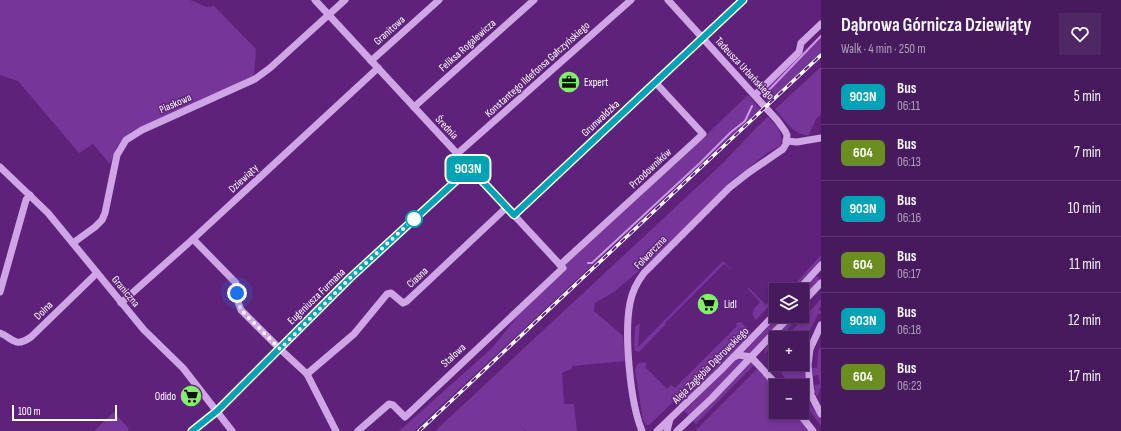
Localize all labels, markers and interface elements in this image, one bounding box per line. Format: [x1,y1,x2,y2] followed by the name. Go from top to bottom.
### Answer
[371,13,408,48] street label: Granitowa
[1059,13,1101,55] button: heart
[841,14,1031,37] text: Dąbrowa Górnicza Dziewiąty
[436,17,498,74] street label: Feliksa Rogalewicza
[482,19,593,120] street label: Konstantego Ildefonsa Gałczyńskiego
[712,34,777,103] street label: Tadeusza Urbańskiego
[841,41,926,57] text: Walk · 4 min · 250 m
[556,69,582,95] office icon: Expert
[584,76,609,89] place label: Expert
[897,79,916,98] text: Bus
[1074,87,1101,106] text: 5 min
[849,88,877,105] text: 903N
[157,91,193,116] street label: Piaskowa
[579,97,622,139] street label: Grunwaldzka
[897,98,920,114] text: 06:11
[432,113,461,142] street label: Średnia
[897,135,916,154] text: Bus
[1074,143,1101,162] text: 7 min
[853,144,873,161] text: 604
[627,146,674,191] street label: Przodowników
[897,154,921,170] text: 06:13
[440,156,496,182] line badge: 903N
[454,160,482,177] text: 903N
[226,161,261,195] street label: Dziewiąty
[897,191,916,210] text: Bus
[1068,199,1101,218] text: 10 min
[849,200,877,217] text: 903N
[405,210,423,228] unlabelled marker
[897,210,921,226] text: 06:16
[631,233,669,272] street label: Folwarczna
[897,247,916,266] text: Bus
[1069,255,1101,274] text: 11 min
[853,256,873,273] text: 604
[404,264,431,290] street label: Ciasna
[285,266,348,327] street label: Eugeniusza Furmana
[897,266,921,282] text: 06:17
[109,273,142,310] street label: Graniczna
[227,283,247,303] your location
[769,283,809,419] map controls
[769,283,809,323] button: layers
[695,291,721,317] supermarket icon: Lidl
[31,298,55,322] street label: Dolna
[724,298,737,311] place label: Lidl
[897,303,916,322] text: Bus
[1068,311,1101,330] text: 12 min
[849,312,877,329] text: 903N
[897,322,921,338] text: 06:18
[669,324,752,407] street label: Aleja Zagłębia Dąbrowskiego
[769,331,809,371] button: +
[438,341,468,370] street label: Stalowa
[897,359,916,378] text: Bus
[1069,367,1101,386] text: 17 min
[853,368,873,385] text: 604
[897,378,922,394] text: 06:23
[769,379,809,419] button: −
[178,383,204,409] supermarket icon: Odido
[155,390,176,403] place label: Odido
[12,403,117,422] scale bar
[18,405,40,418] text: 100 m

